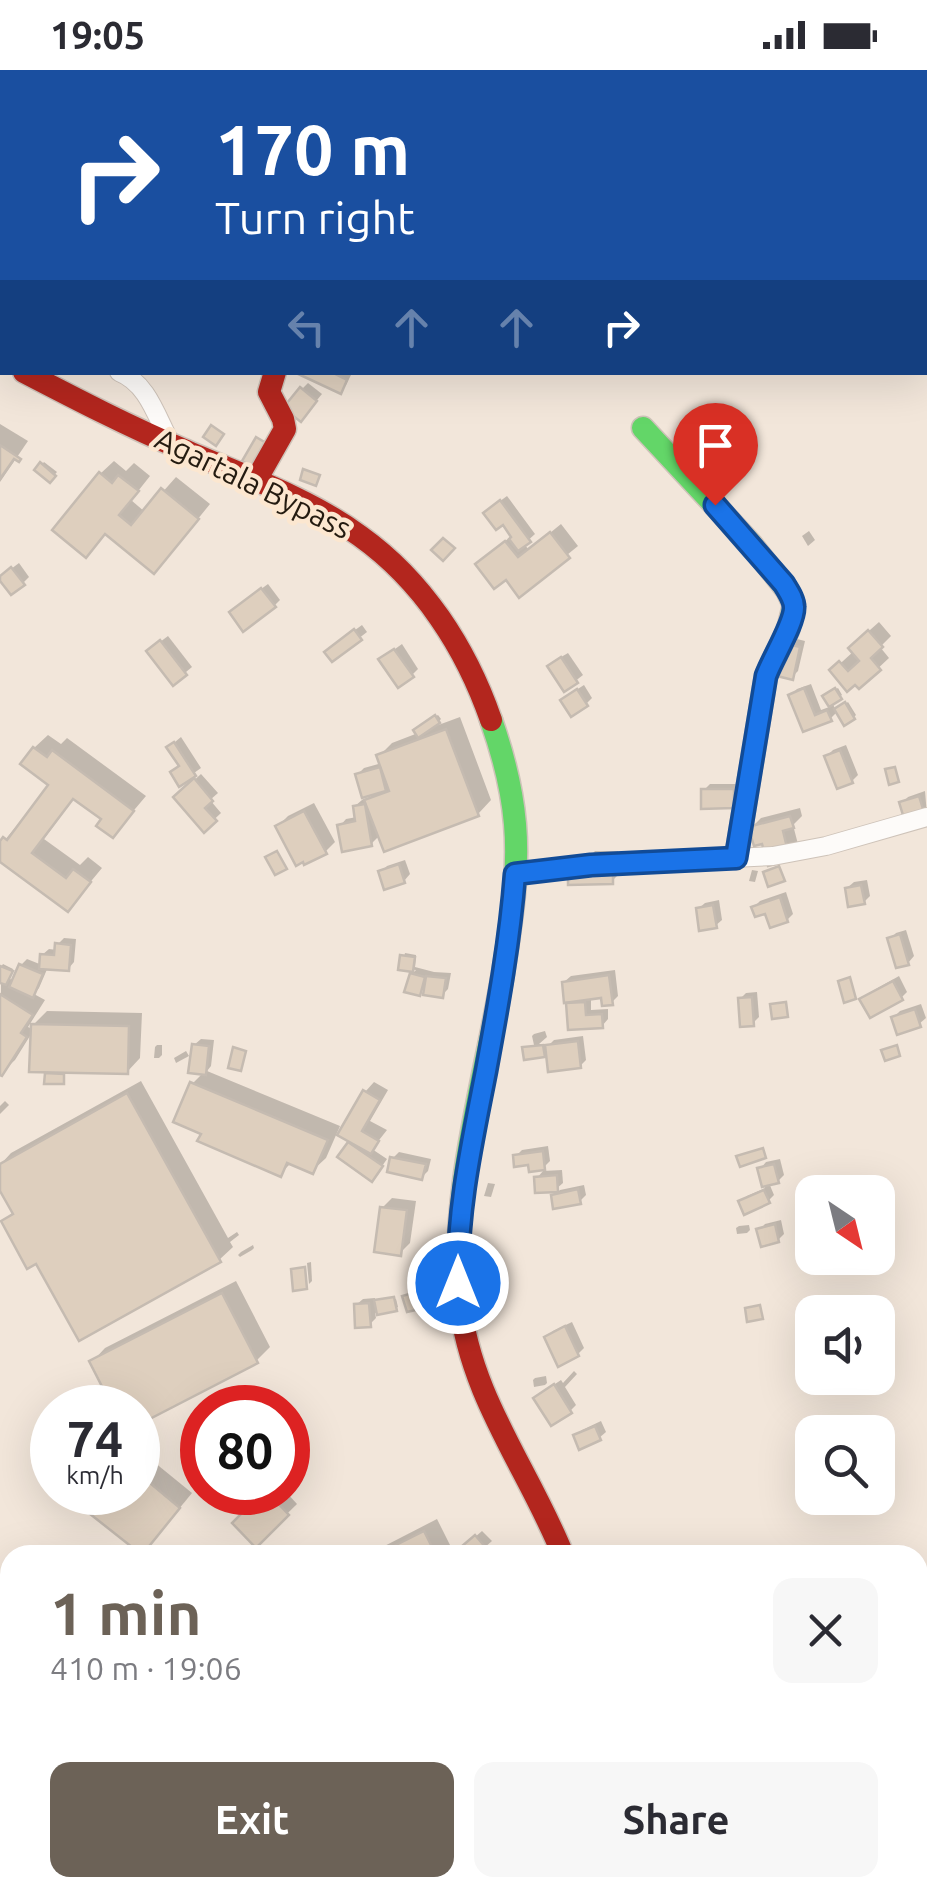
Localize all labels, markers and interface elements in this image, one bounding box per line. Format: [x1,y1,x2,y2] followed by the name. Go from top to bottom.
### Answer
[50,14,145,56] text: 19:05
[50,110,180,240] icon: right
[215,110,410,188] text: 170 m
[215,192,415,243] text: Turn right
[279,300,334,355] icon: left
[384,300,439,355] icon: ahead
[489,300,544,355] icon: ahead
[594,300,649,355] icon: right
[673,403,758,506] pin
[688,418,743,473] icon: arrive
[150,421,357,545] street label: Agartala Bypass
[795,1175,895,1275] north arrow
[795,1175,895,1515] map controls
[406,1231,510,1335] position arrow
[795,1295,895,1395] button: sound
[180,1385,310,1515] speed limit sign: 80
[67,1410,123,1466] text: 74
[795,1415,895,1515] button: search
[66,1461,124,1489] text: km/h
[773,1578,878,1683] button: close
[50,1579,202,1646] text: 1 min
[50,1650,242,1686] text: 410 m · 19:06
[50,1762,454,1877] button: Exit
[474,1762,878,1877] button: Share

